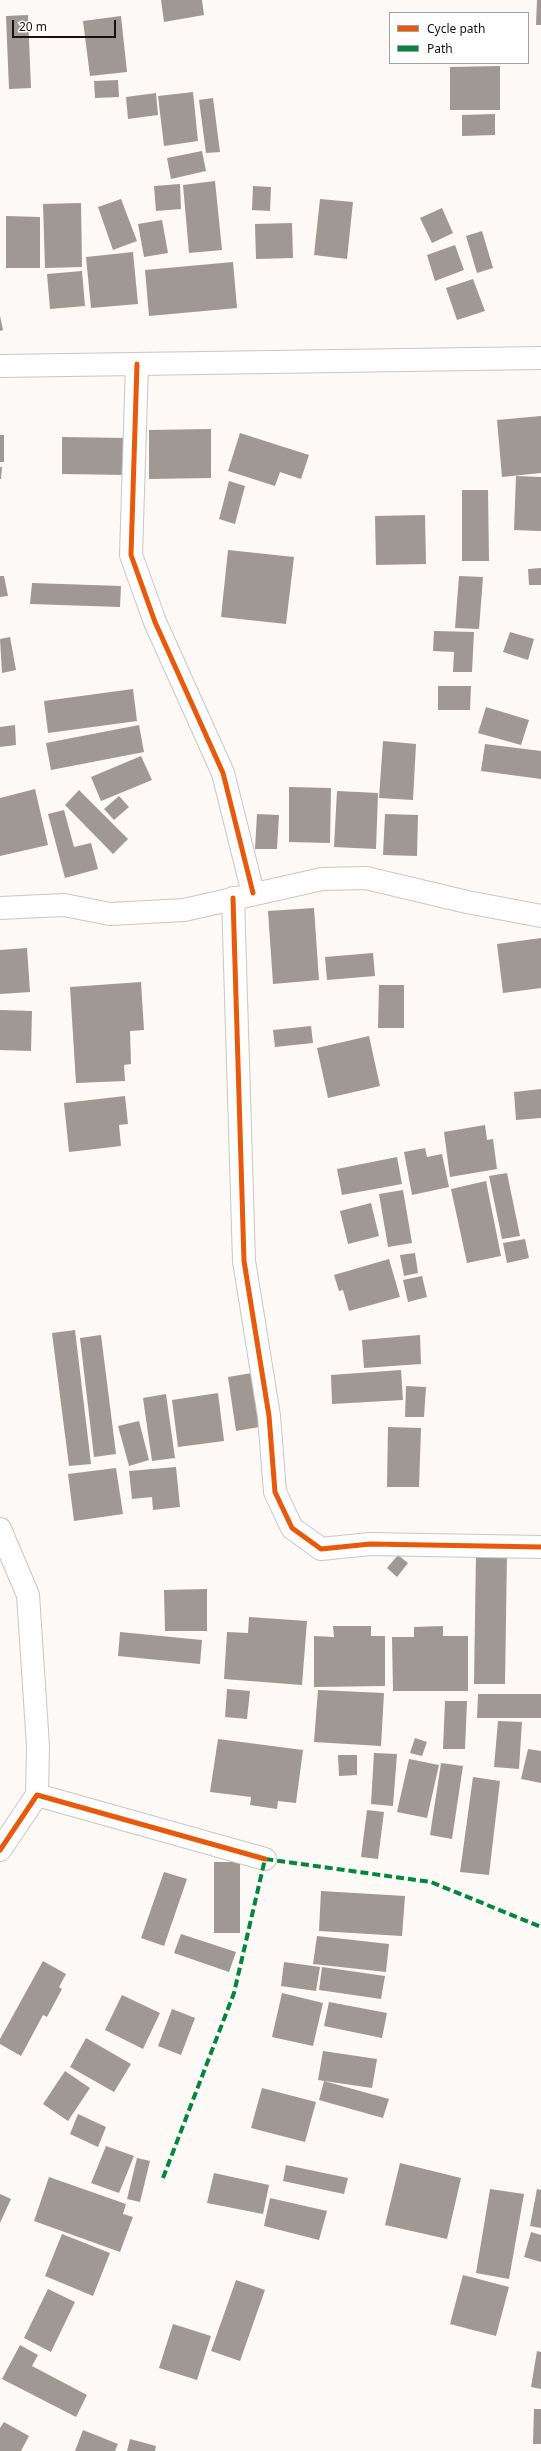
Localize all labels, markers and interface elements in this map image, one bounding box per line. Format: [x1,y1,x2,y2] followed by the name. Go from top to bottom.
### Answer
[14,12,118,38] scale bar
[389,12,529,64] legend
[19,18,47,35] text: 20 m
[427,20,485,37] text: Cycle path
[427,40,453,57] text: Path

